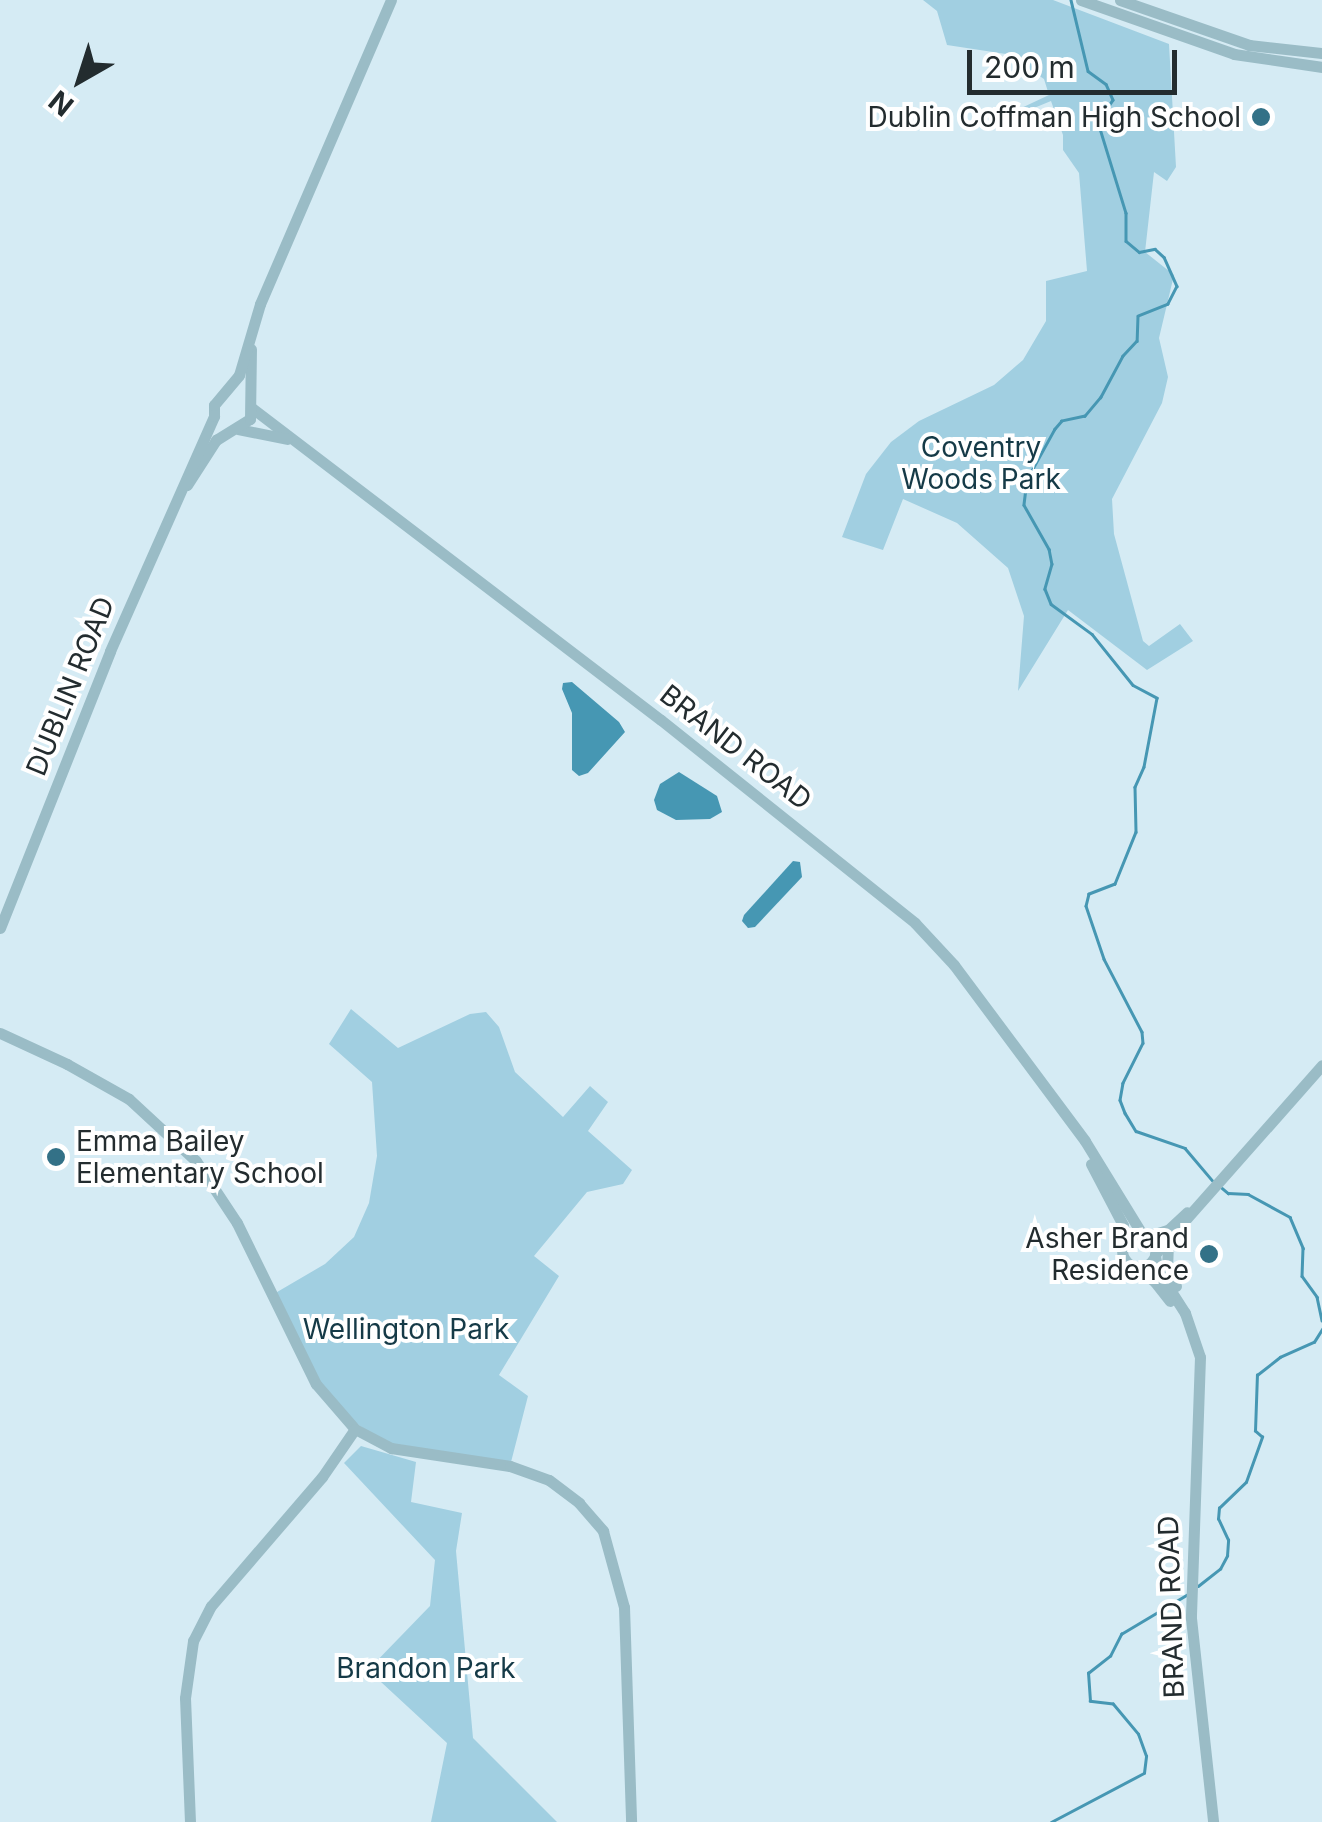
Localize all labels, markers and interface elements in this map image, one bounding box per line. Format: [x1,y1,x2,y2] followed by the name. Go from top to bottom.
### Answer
[30,30,130,130] north arrow
[972,30,1182,92] scale bar
[984,49,1075,85] text: 200 m
[42,83,80,123] text: N
[867,100,1241,134] place label: Dublin Coffman High School
[1250,106,1272,128] marker: Dublin Coffman High School
[901,430,1061,496] park label: Coventry Woods Park
[19,592,121,780] street label: DUBLIN ROAD
[654,677,818,817] street label: BRAND ROAD
[76,1124,324,1190] place label: Emma Bailey Elementary School
[45,1146,67,1168] marker: Emma Bailey Elementary School
[1025,1221,1189,1287] place label: Asher Brand Residence
[1198,1243,1220,1265] marker: Asher Brand Residence
[303,1312,509,1346] park label: Wellington Park
[1151,1515,1191,1699] street label: BRAND ROAD
[336,1651,516,1685] park label: Brandon Park

